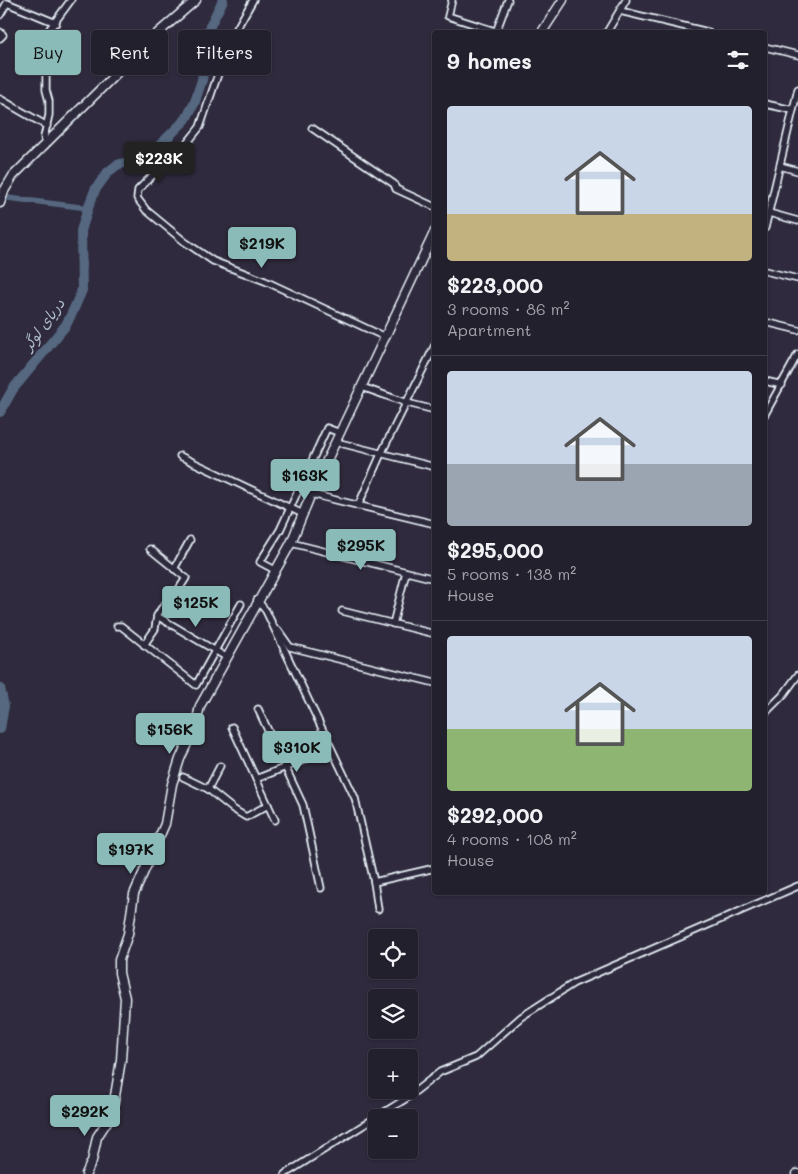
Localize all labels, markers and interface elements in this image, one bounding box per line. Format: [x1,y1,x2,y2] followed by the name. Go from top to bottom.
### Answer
[15,30,81,75] chip: Buy
[91,30,168,75] chip: Rent
[178,30,271,75] chip: Filters
[724,46,752,74] icon: filters
[447,47,532,74] text: 9 homes
[555,138,645,228] icon: home
[124,142,194,184] pin: $223K
[135,147,183,168] text: $223K
[227,226,297,269] pin: $219K
[239,232,285,253] text: $219K
[447,271,543,298] text: $223,000
[16,294,69,356] water label: دریای لوگر
[447,298,570,319] text: 3 rooms · 86 m²
[447,319,532,340] text: Apartment
[555,404,645,494] icon: home
[270,458,340,501] pin: $163K
[282,464,328,485] text: $163K
[326,528,396,571] pin: $295K
[337,534,385,555] text: $295K
[447,536,544,563] text: $295,000
[447,563,576,584] text: 5 rooms · 138 m²
[447,584,494,605] text: House
[161,586,231,628] pin: $125K
[173,591,219,612] text: $125K
[555,669,645,759] icon: home
[135,712,205,755] pin: $156K
[147,718,193,739] text: $156K
[262,730,332,773] pin: $310K
[273,736,321,757] text: $310K
[447,801,543,828] text: $292,000
[447,828,577,849] text: 4 rooms · 108 m²
[96,832,166,875] pin: $197K
[108,838,154,859] text: $197K
[447,849,494,870] text: House
[368,929,418,1159] map controls
[368,929,418,979] button: locate
[368,989,418,1039] button: layers
[368,1049,418,1099] button: +
[50,1094,120,1137] pin: $292K
[61,1100,109,1121] text: $292K
[368,1109,418,1159] button: −

